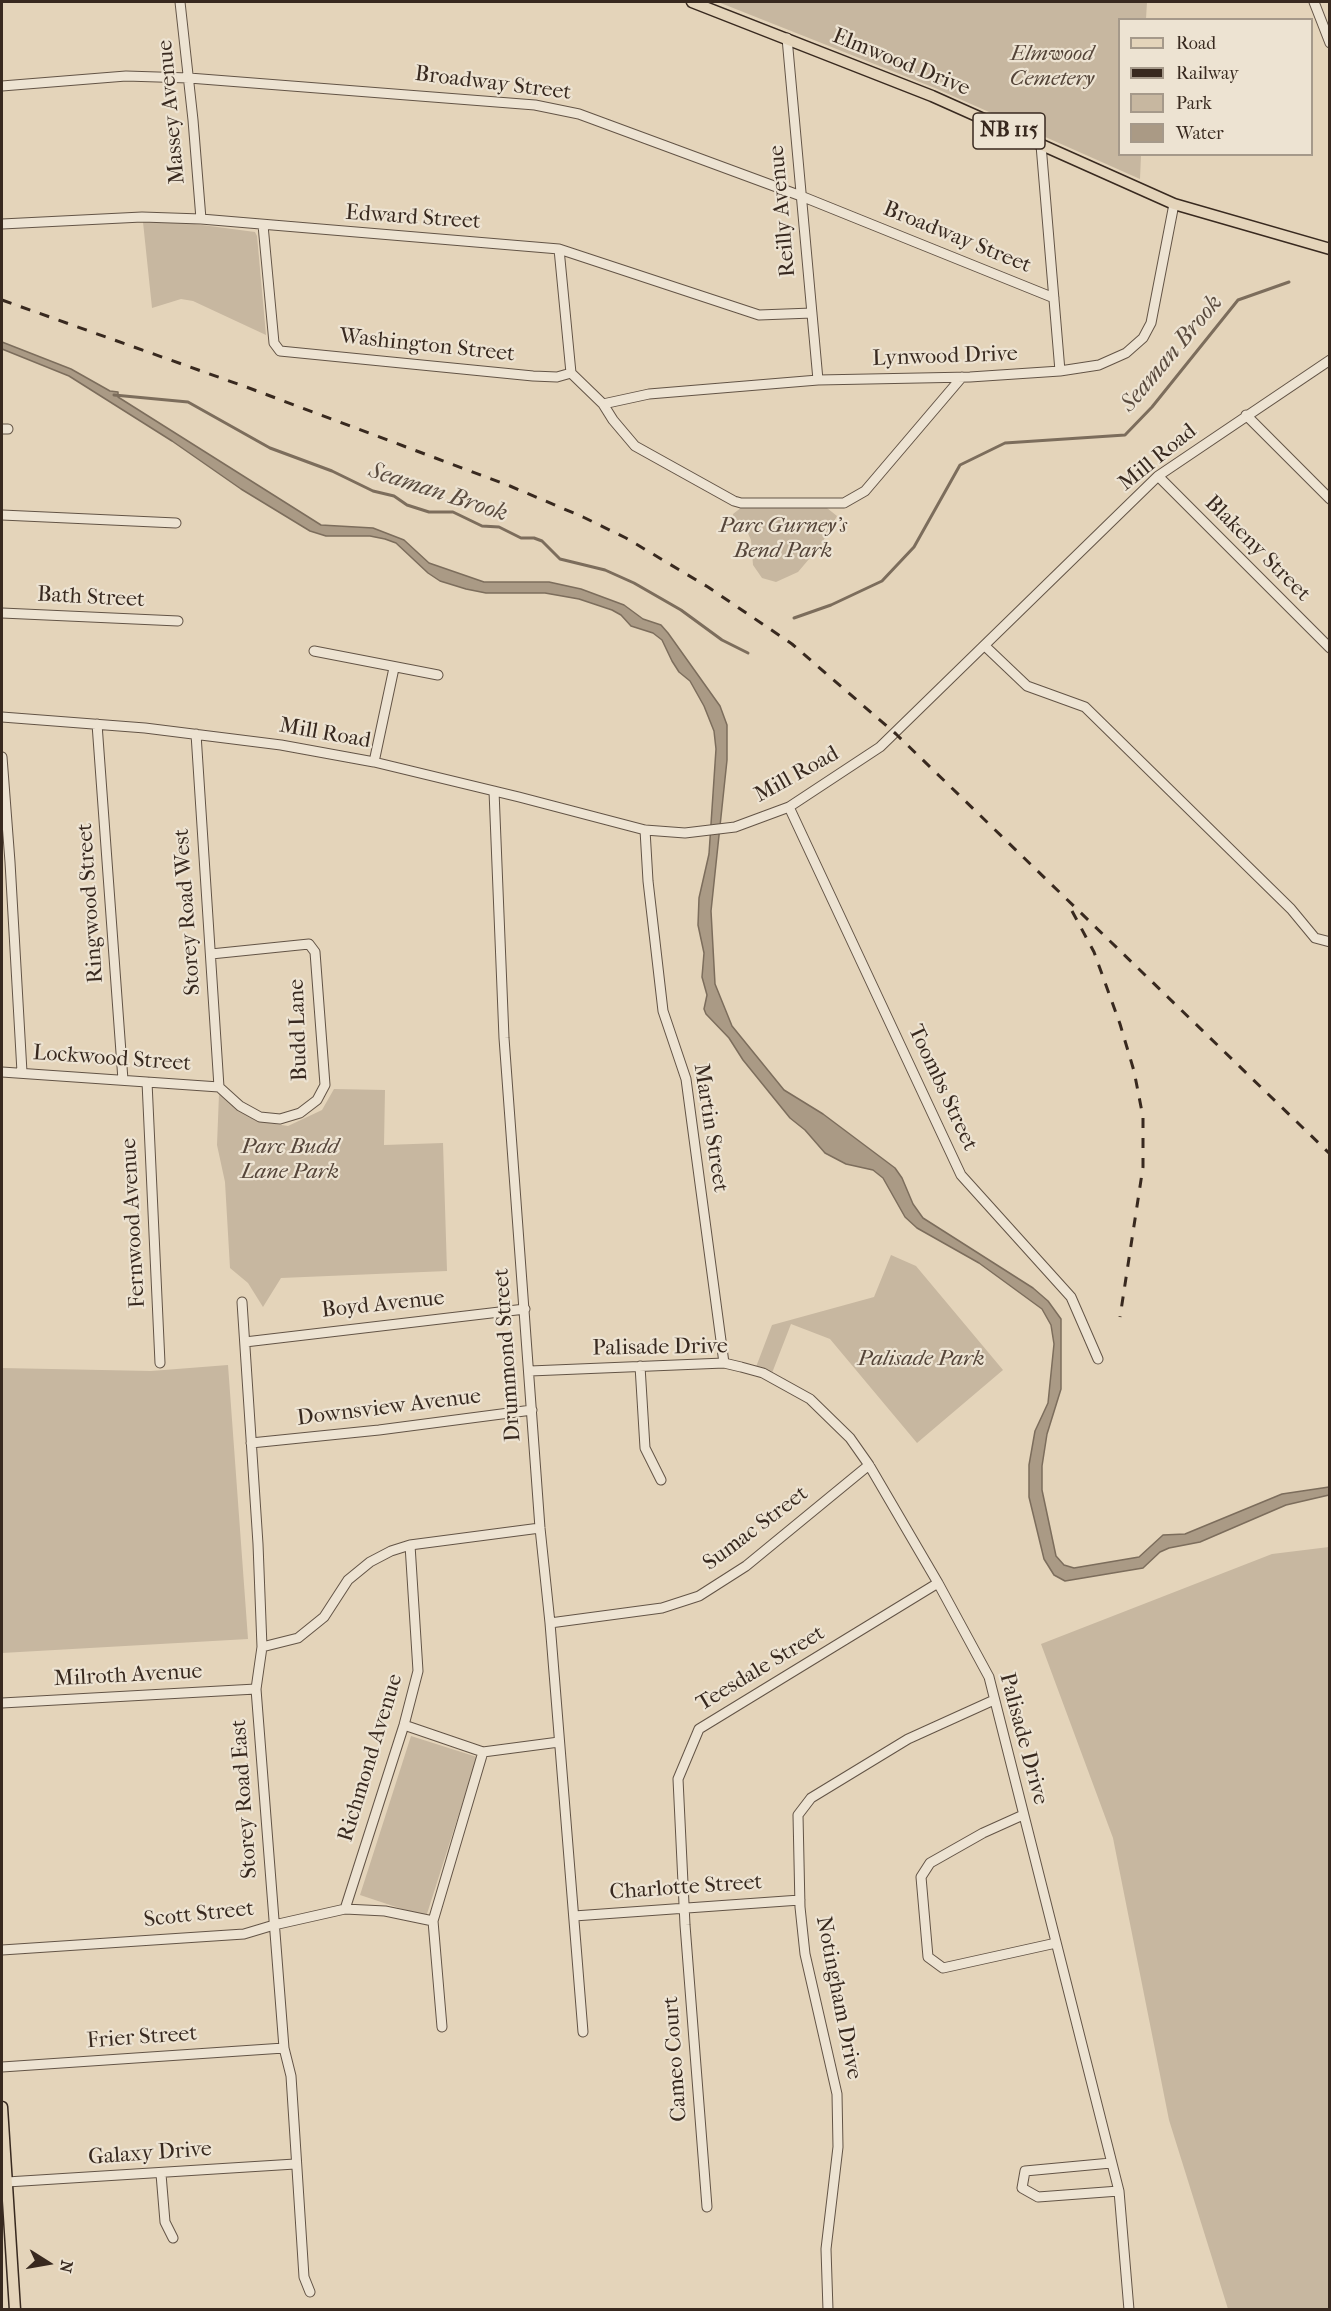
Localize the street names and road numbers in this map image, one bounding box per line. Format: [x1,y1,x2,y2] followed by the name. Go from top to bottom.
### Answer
[828,23,974,103] street label: Elmwood Drive
[153,39,191,185] street label: Massey Avenue
[413,61,573,107] street label: Broadway Street
[973,113,1045,149] road number: NB 115
[764,144,802,278] street label: Reilly Avenue
[879,196,1035,280] street label: Broadway Street
[345,200,481,236] street label: Edward Street
[338,324,516,368] street label: Washington Street
[872,341,1018,373] street label: Lynwood Drive
[1114,419,1202,497] street label: Mill Road
[1199,491,1315,607] street label: Blakeny Street
[37,582,145,614] street label: Bath Street
[277,713,373,755] street label: Mill Road
[750,741,844,809] street label: Mill Road
[72,822,110,984] street label: Ringwood Street
[169,828,207,996] street label: Storey Road West
[284,978,314,1082] street label: Budd Lane
[901,1021,983,1155] street label: Toombs Street
[32,1040,192,1078] street label: Lockwood Street
[687,1062,733,1194] street label: Martin Street
[116,1137,152,1309] street label: Fernwood Avenue
[489,1267,527,1443] street label: Drummond Street
[320,1285,446,1325] street label: Boyd Avenue
[592,1334,728,1362] street label: Palisade Drive
[296,1384,482,1432] street label: Downsview Avenue
[698,1481,814,1577] street label: Sumac Street
[692,1620,830,1718] street label: Teesdale Street
[53,1659,203,1693] street label: Milroth Avenue
[993,1670,1053,1808] street label: Palisade Drive
[333,1671,409,1845] street label: Richmond Avenue
[226,1718,264,1880] street label: Storey Road East
[609,1869,763,1907] street label: Charlotte Street
[143,1896,255,1934] street label: Scott Street
[809,1914,867,2082] street label: Notingham Drive
[658,1995,694,2123] street label: Cameo Court
[86,2021,198,2055] street label: Frier Street
[87,2137,213,2171] street label: Galaxy Drive

